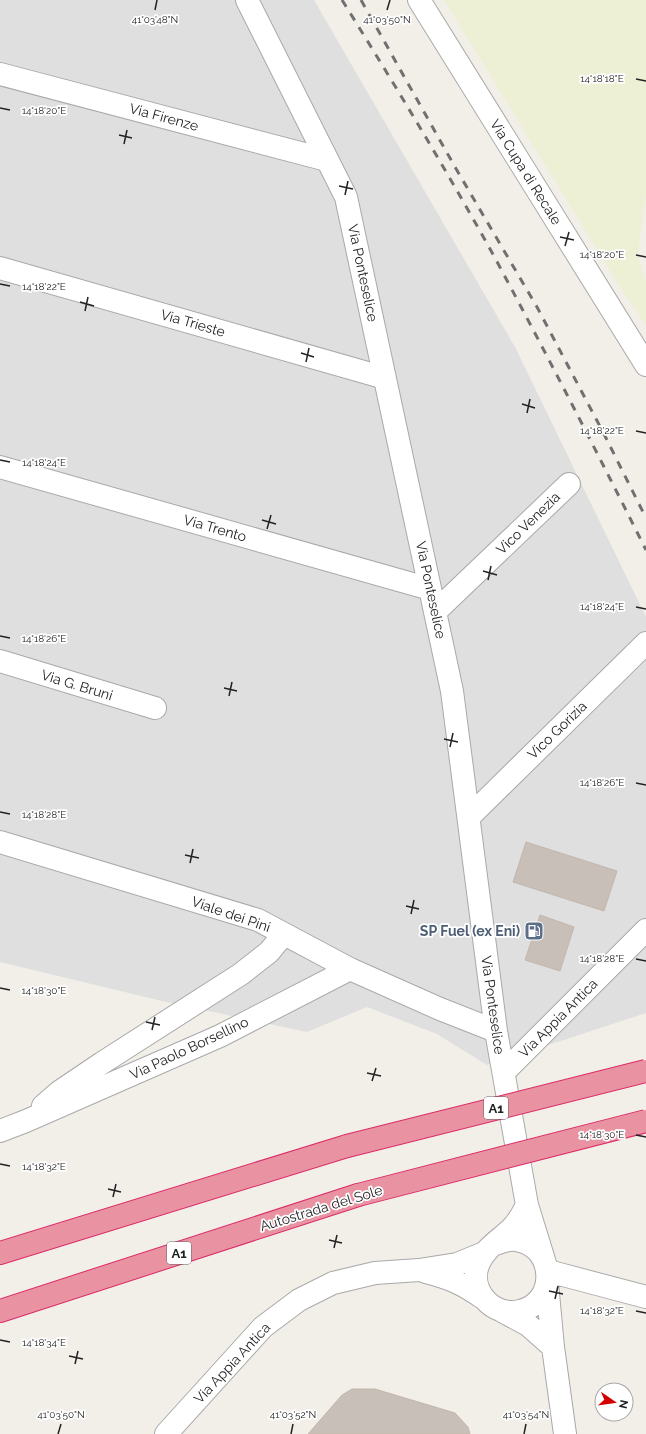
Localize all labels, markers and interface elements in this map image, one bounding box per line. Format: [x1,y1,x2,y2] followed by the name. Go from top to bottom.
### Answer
[132,14,178,25] text: 41°03'48"N
[363,14,411,25] text: 41°03'50"N
[580,73,624,84] text: 14°18'18"E
[128,100,200,134] street label: Via Firenze
[22,105,66,116] text: 14°18'20"E
[487,116,565,228] street label: Via Cupa di Recale
[345,223,381,323] street label: Via Ponteselice
[580,249,624,260] text: 14°18'20"E
[22,281,66,292] text: 14°18'22"E
[159,306,227,340] street label: Via Trieste
[580,425,624,436] text: 14°18'22"E
[22,457,66,468] text: 14°18'24"E
[493,489,563,557] street label: Vico Venezia
[182,511,248,545] street label: Via Trento
[413,540,449,640] street label: Via Ponteselice
[580,601,624,612] text: 14°18'24"E
[22,633,66,644] text: 14°18'26"E
[39,667,115,703] street label: Via G. Bruni
[524,698,590,762] street label: Vico Gorizia
[580,777,624,788] text: 14°18'26"E
[22,809,66,820] text: 14°18'28"E
[189,893,273,935] street label: Viale dei Pini
[523,920,545,942] fuel station icon: SP Fuel (ex Eni)
[420,923,520,939] place label: SP Fuel (ex Eni)
[580,953,624,964] text: 14°18'28"E
[478,955,508,1055] street label: Via Ponteselice
[515,975,601,1061] street label: Via Appia Antica
[22,985,66,996] text: 14°18'30"E
[127,1014,251,1082] street label: Via Paolo Borsellino
[484,1097,508,1119] road number: A1
[580,1129,624,1140] text: 14°18'30"E
[22,1161,66,1172] text: 14°18'32"E
[258,1182,384,1234] street label: Autostrada del Sole
[167,1242,191,1264] road number: A1
[580,1305,624,1316] text: 14°18'32"E
[191,1319,273,1407] street label: Via Appia Antica
[22,1337,66,1348] text: 14°18'34"E
[594,1382,634,1422] north arrow
[616,1399,631,1410] text: N
[37,1409,85,1420] text: 41°03'50"N
[270,1409,316,1420] text: 41°03'52"N
[503,1409,549,1420] text: 41°03'54"N

